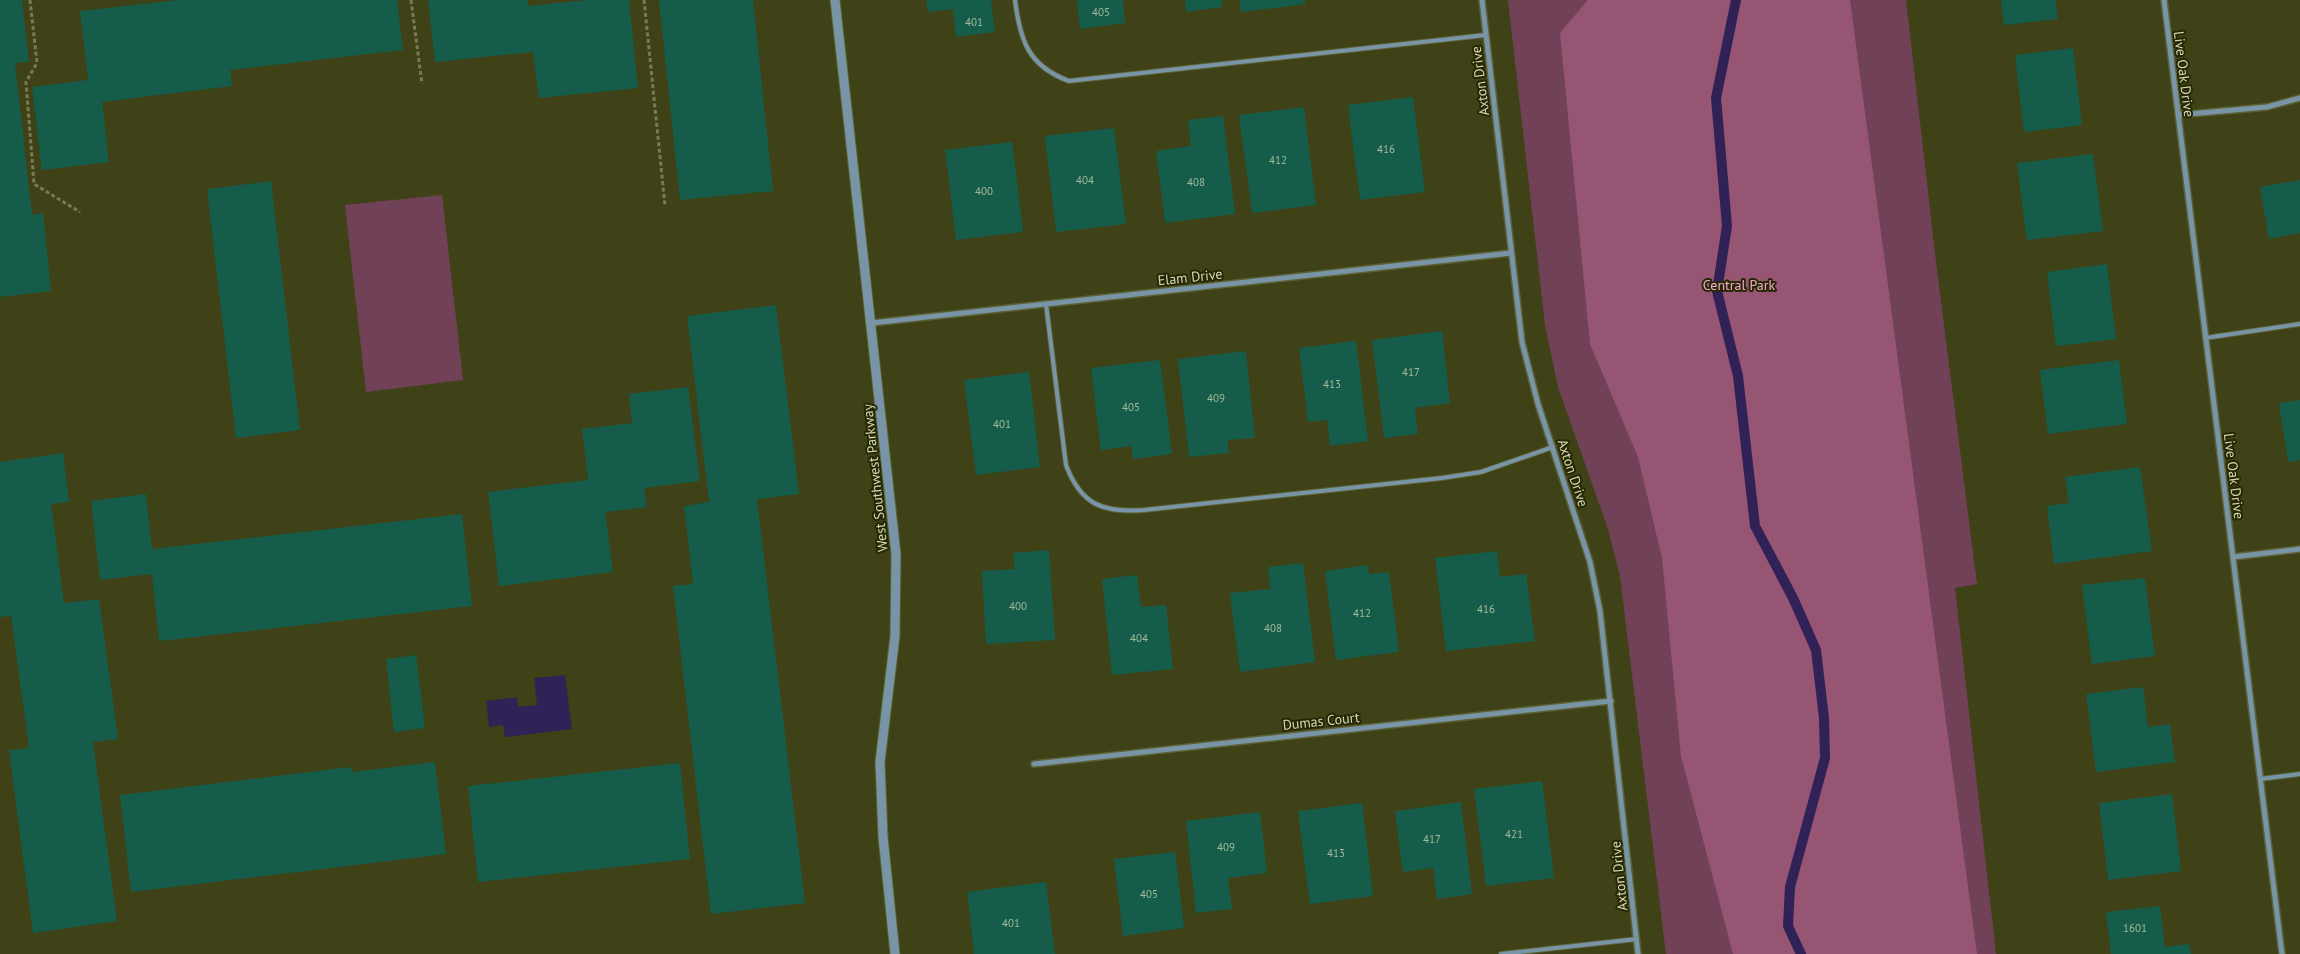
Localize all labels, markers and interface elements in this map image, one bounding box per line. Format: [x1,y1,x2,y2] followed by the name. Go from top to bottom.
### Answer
[1092,5,1110,19] house number: 405
[965,15,983,29] house number: 401
[2170,30,2198,118] street label: Live Oak Drive
[1467,45,1493,117] street label: Axton Drive
[1377,142,1395,156] house number: 416
[1269,153,1287,167] house number: 412
[1076,173,1094,187] house number: 404
[1187,175,1205,189] house number: 408
[975,184,993,198] house number: 400
[1157,265,1223,289] street label: Elam Drive
[1703,276,1775,294] park label: Central Park
[1402,365,1420,379] house number: 417
[1323,377,1341,391] house number: 413
[1207,391,1225,405] house number: 409
[1122,400,1140,414] house number: 405
[858,403,892,553] street label: West Southwest Parkway
[993,417,1011,431] house number: 401
[2220,432,2248,520] street label: Live Oak Drive
[1554,437,1592,509] street label: Axton Drive
[1009,599,1027,613] house number: 400
[1477,602,1495,616] house number: 416
[1353,606,1371,620] house number: 412
[1264,621,1282,635] house number: 408
[1130,631,1148,645] house number: 404
[1282,708,1361,734] street label: Dumas Court
[1505,827,1523,841] house number: 421
[1423,832,1441,846] house number: 417
[1217,840,1235,854] house number: 409
[1606,840,1632,912] street label: Axton Drive
[1327,846,1345,860] house number: 413
[1140,887,1158,901] house number: 405
[1002,916,1020,930] house number: 401
[2123,921,2147,935] house number: 1601

